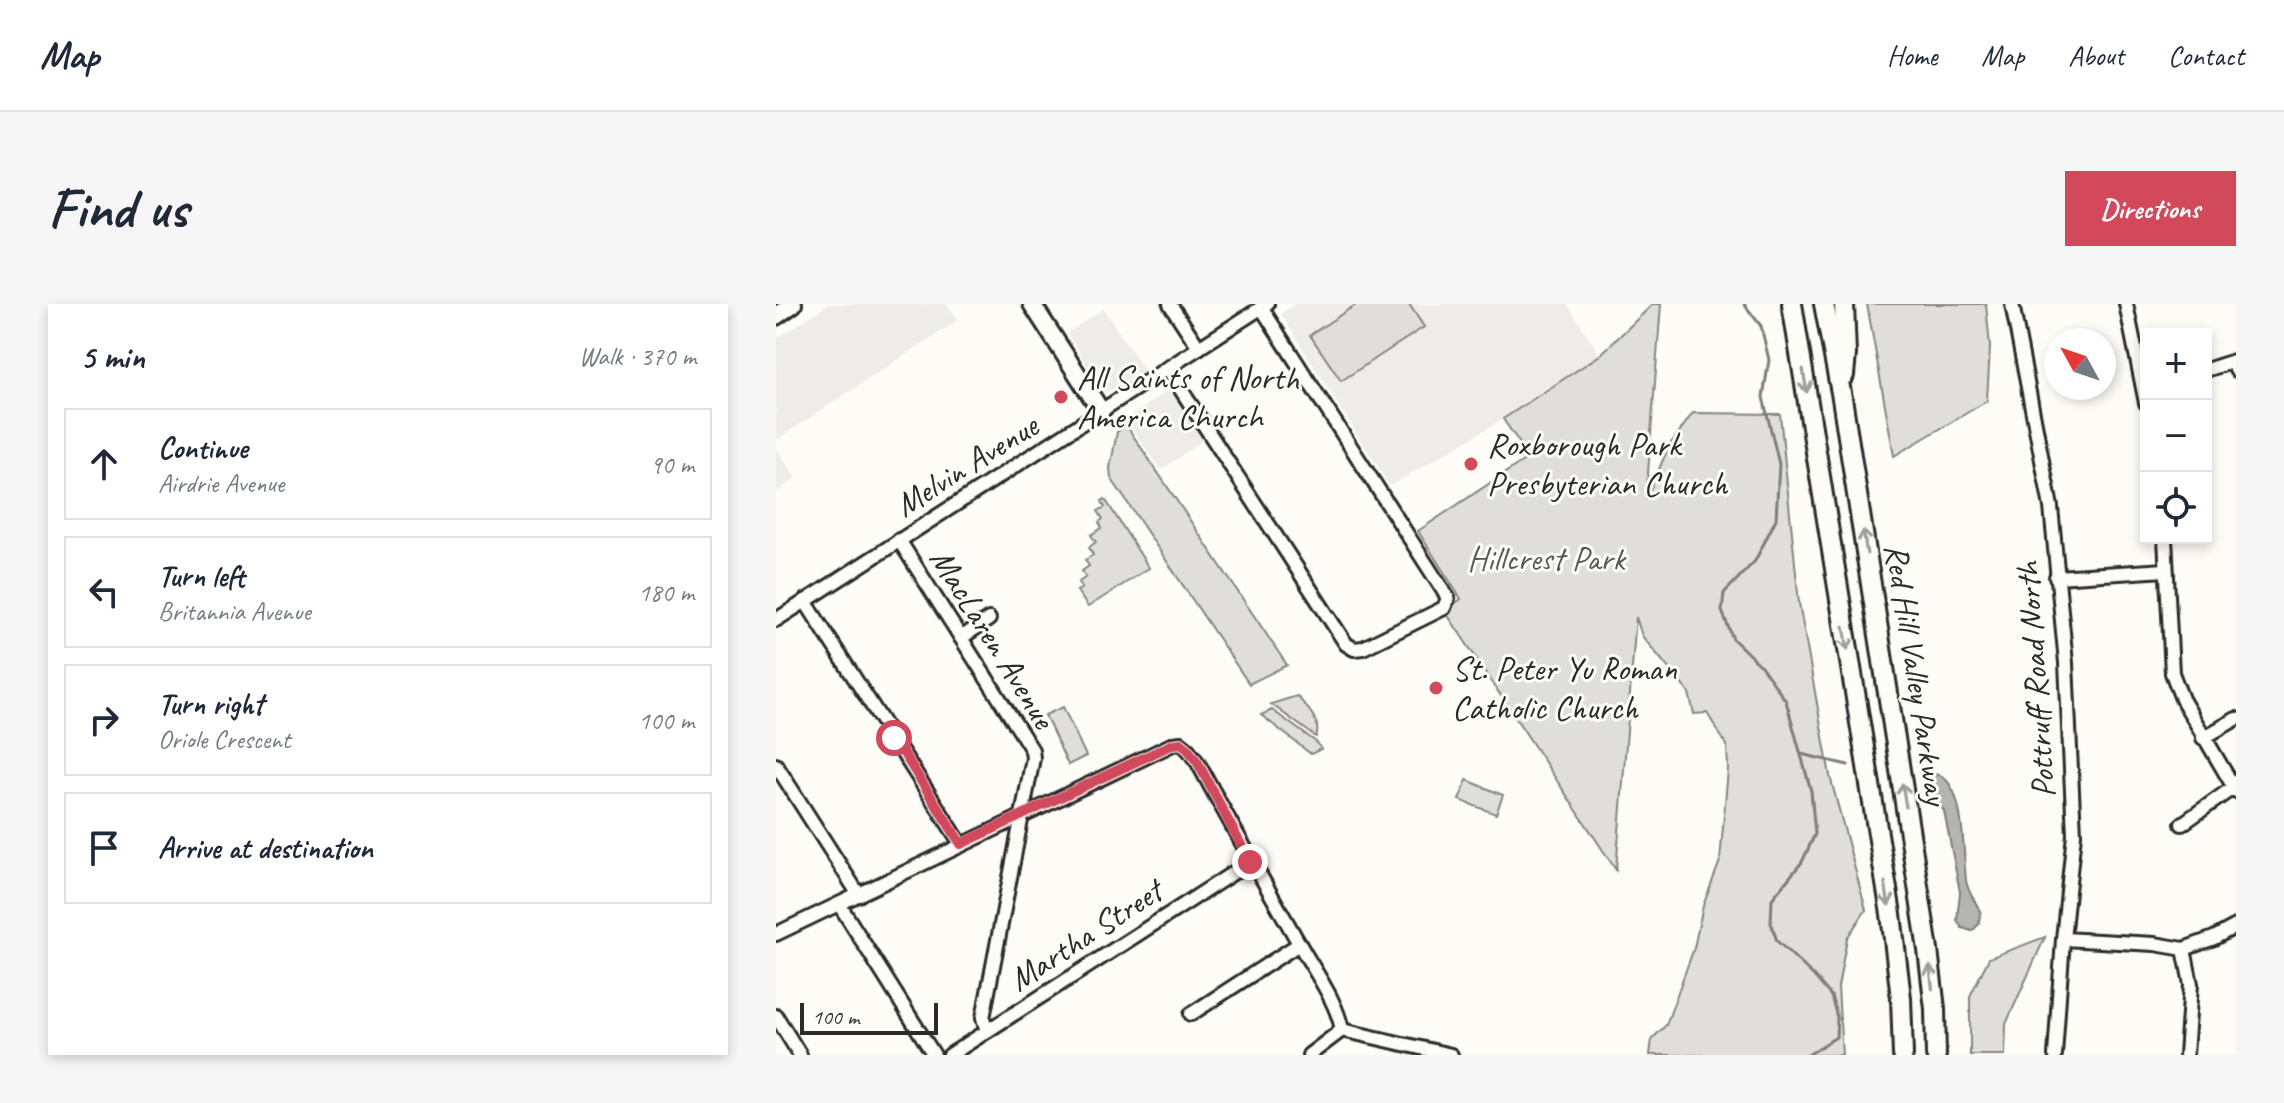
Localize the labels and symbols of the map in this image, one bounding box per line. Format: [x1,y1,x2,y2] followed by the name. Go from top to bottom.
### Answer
[2044,328,2116,400] north arrow
[1077,356,1300,438] place label: All Saints of North America Church
[1798,368,1813,393] one-way arrow
[1052,388,1070,406] marker: All Saints of North America Church
[886,403,1047,526] street label: Melvin Avenue
[1487,423,1729,505] place label: Roxborough Park Presbyterian Church
[1462,455,1480,473] marker: Roxborough Park Presbyterian Church
[1856,530,1871,555] one-way arrow
[1467,537,1627,580] park label: Hillcrest Park
[921,540,1066,738] street label: MacLaren Avenue
[1875,540,1959,810] street label: Red Hill Valley Parkway
[2005,558,2065,799] street label: Pottruff Road North
[1839,624,1854,650] one-way arrow
[1452,647,1678,729] place label: St. Peter Yu Roman Catholic Church
[1427,679,1445,697] marker: St. Peter Yu Roman Catholic Church
[876,720,912,756] route start
[1896,783,1911,808] one-way arrow
[1232,844,1268,880] route end
[1000,867,1174,1000] street label: Martha Street
[1881,881,1896,906] one-way arrow
[1923,965,1938,990] one-way arrow
[800,999,938,1035] scale bar

